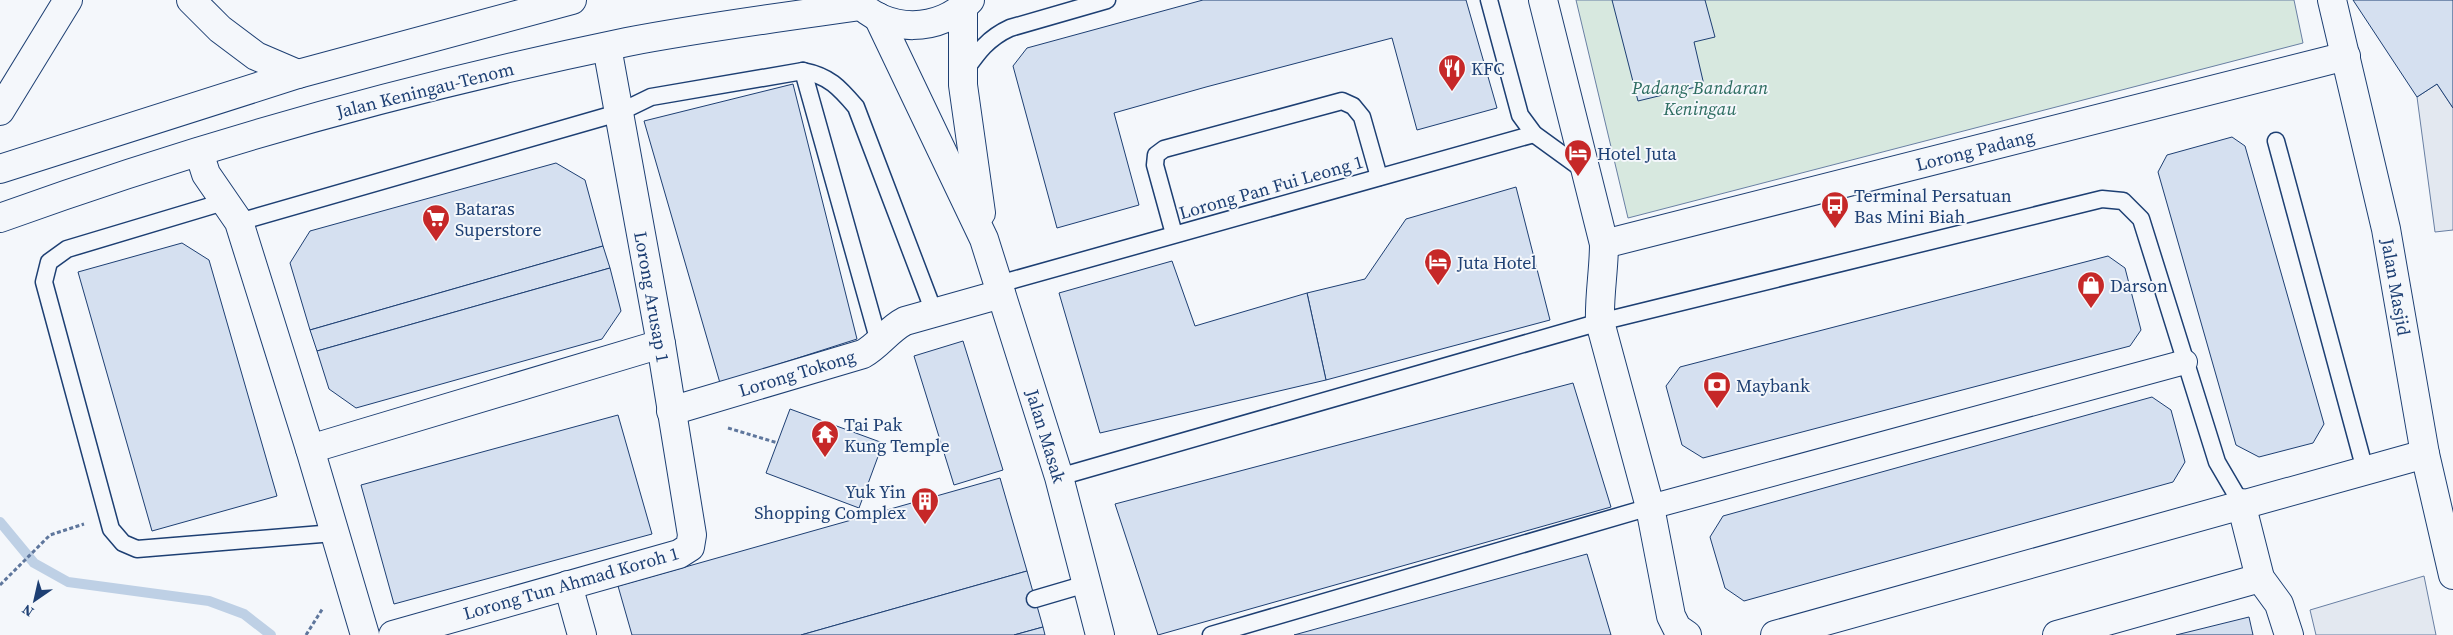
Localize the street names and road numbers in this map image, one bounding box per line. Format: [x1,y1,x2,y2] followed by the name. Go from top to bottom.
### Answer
[333,56,516,124] street label: Jalan Keningau-Tenom
[1913,123,2037,177] street label: Lorong Padang
[1176,149,1366,225] street label: Lorong Pan Fui Leong 1
[628,229,676,365] street label: Lorong Arusap 1
[2375,235,2417,338] street label: Jalan Masjid
[736,343,858,403] street label: Lorong Tokong
[1020,385,1072,486] street label: Jalan Masak
[460,540,682,626] street label: Lorong Tun Ahmad Koroh 1

